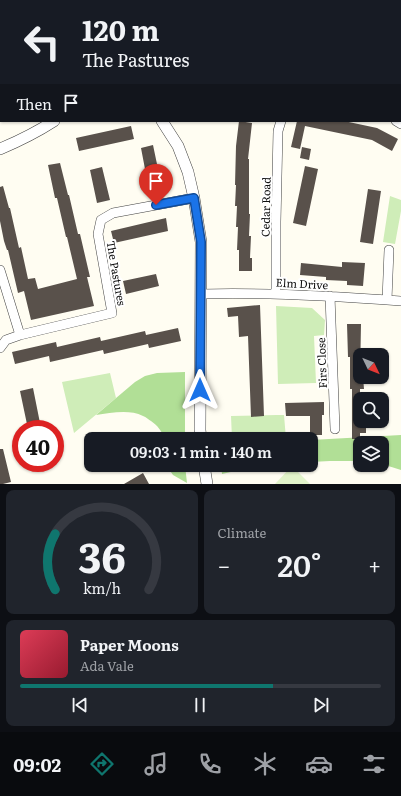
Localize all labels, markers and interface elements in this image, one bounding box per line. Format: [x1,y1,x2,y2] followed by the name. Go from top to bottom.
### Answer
[82,8,159,50] text: 120 m
[16,16,68,68] icon: left
[82,46,189,73] text: The Pastures
[16,92,52,115] text: Then
[60,92,82,114] icon: arrive
[139,164,173,205] pin
[145,170,167,192] icon: arrive
[256,177,274,237] street label: Cedar Road
[103,239,131,307] street label: The Pastures
[275,274,329,292] street label: Elm Drive
[312,337,330,389] street label: Firs Close
[353,348,389,384] north arrow
[353,348,389,472] map controls
[179,369,221,411] position arrow
[353,392,389,428] button: search
[12,420,64,472] speed limit sign: 40
[353,436,389,472] button: layers
[130,440,272,463] text: 09:03 · 1 min · 140 m
[218,523,266,542] text: Climate
[78,524,126,586] text: 36
[277,542,321,586] text: 20°
[218,548,230,581] text: −
[368,548,381,581] text: +
[83,577,121,598] text: km/h
[80,633,179,656] text: Paper Moons
[80,656,134,675] text: Ada Vale
[69,694,91,716] icon: previous
[189,694,211,716] icon: pause
[310,694,332,716] icon: next
[88,750,116,778] icon: directions
[142,750,170,778] icon: music
[196,750,224,778] icon: phone
[251,750,279,778] icon: climate
[305,750,333,778] icon: car
[360,750,388,778] icon: filters
[13,751,61,778] text: 09:02

